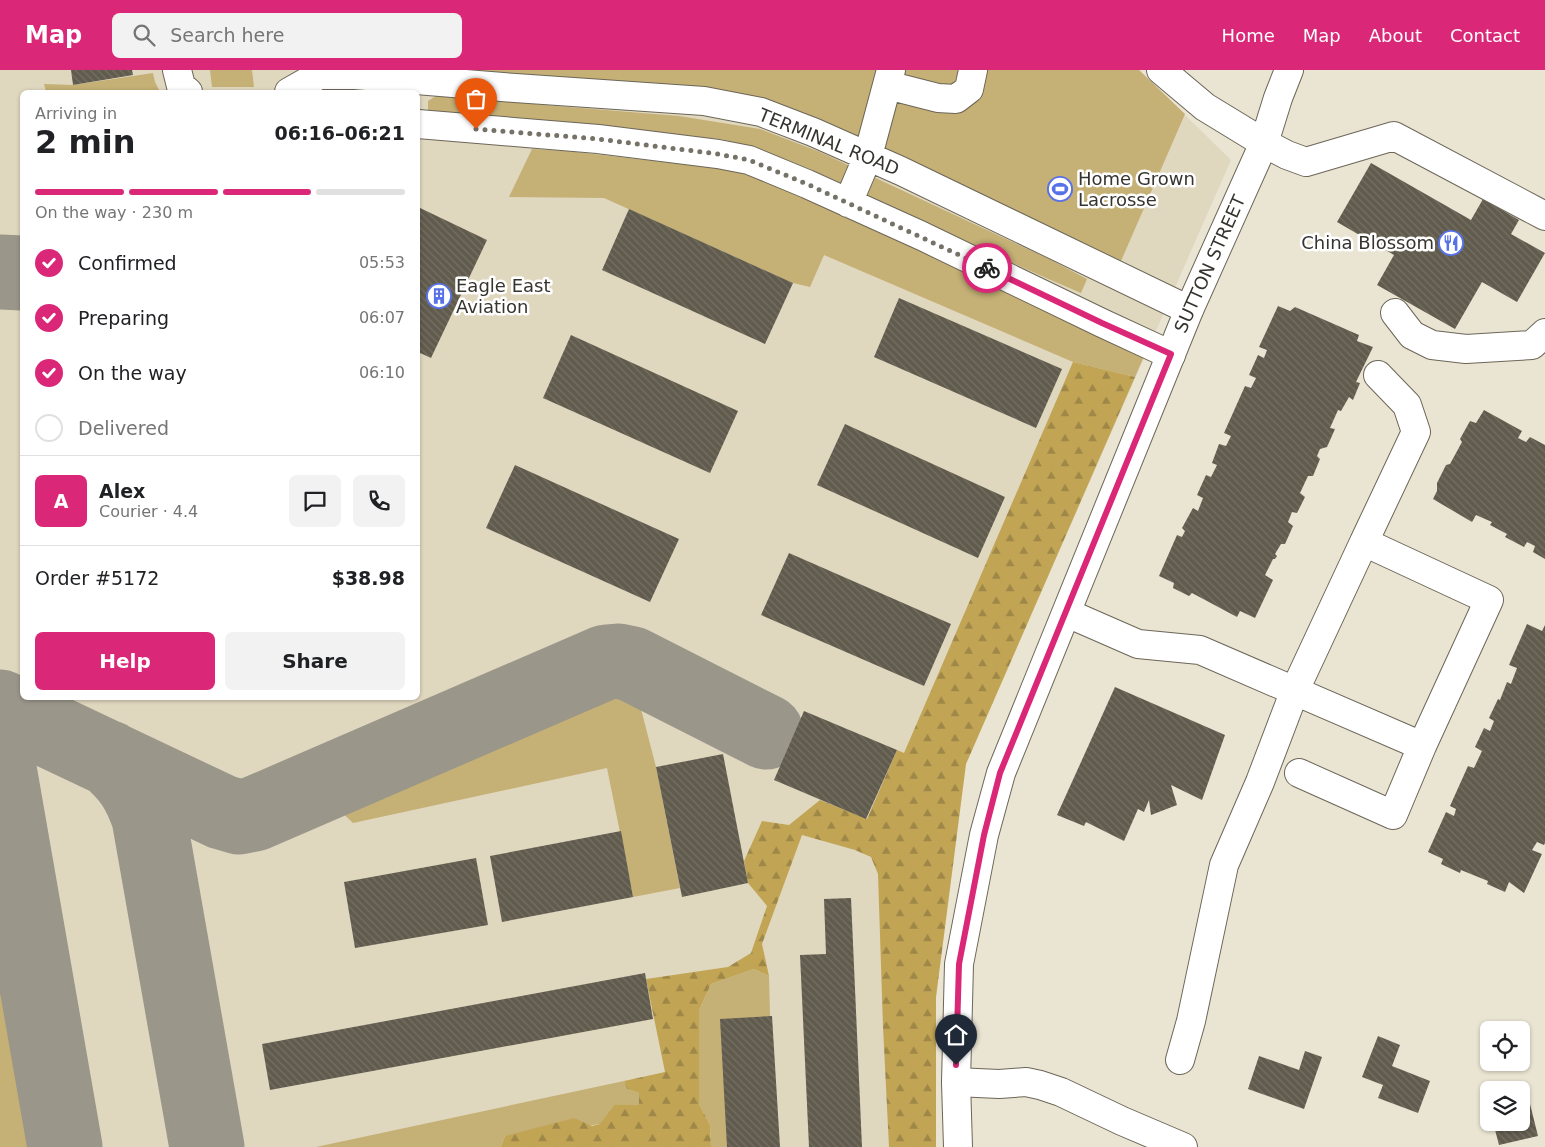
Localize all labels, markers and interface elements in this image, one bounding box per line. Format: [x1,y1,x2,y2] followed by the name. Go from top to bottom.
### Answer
[112,13,462,58] search box
[25,21,82,49] text: Map
[130,21,158,49] icon: search
[170,24,284,46] text: Search here
[1222,25,1275,46] text: Home
[1303,25,1341,46] text: Map
[1369,25,1422,46] text: About
[1450,25,1520,46] text: Contact
[455,78,497,129] pin
[462,85,490,113] icon: bag
[755,103,903,179] street label: TERMINAL ROAD
[35,104,117,123] text: Arriving in
[275,122,405,144] text: 06:16–06:21
[35,123,136,161] text: 2 min
[1078,168,1195,210] place label: Home Grown Lacrosse
[1047,176,1073,202] sports icon: Home Grown Lacrosse
[1170,191,1250,336] street label: SUTTON STREET
[35,203,193,222] text: On the way · 230 m
[1438,230,1464,256] restaurant icon: China Blossom
[1301,232,1434,253] place label: China Blossom
[962,243,1012,293] courier
[35,249,63,277] icon: check
[78,252,177,274] text: Confirmed
[359,253,405,272] text: 05:53
[973,254,1001,282] icon: bike
[456,275,550,317] place label: Eagle East Aviation
[426,283,452,309] building icon: Eagle East Aviation
[35,304,63,332] icon: check
[78,307,169,329] text: Preparing
[359,308,405,327] text: 06:07
[35,359,63,387] icon: check
[78,362,187,384] text: On the way
[359,363,405,382] text: 06:10
[78,417,169,439] text: Delivered
[289,475,341,527] button: chat
[353,475,405,527] button: phone
[99,480,145,502] text: Alex
[54,490,68,512] text: A
[99,502,198,521] text: Courier · 4.4
[35,567,159,589] text: Order #5172
[332,567,405,589] text: $38.98
[35,632,215,690] button: Help
[225,632,405,690] button: Share
[935,1014,977,1065] pin
[942,1021,970,1049] icon: home
[1480,1021,1530,1131] map controls
[1480,1021,1530,1071] button: locate
[1480,1081,1530,1131] button: layers

